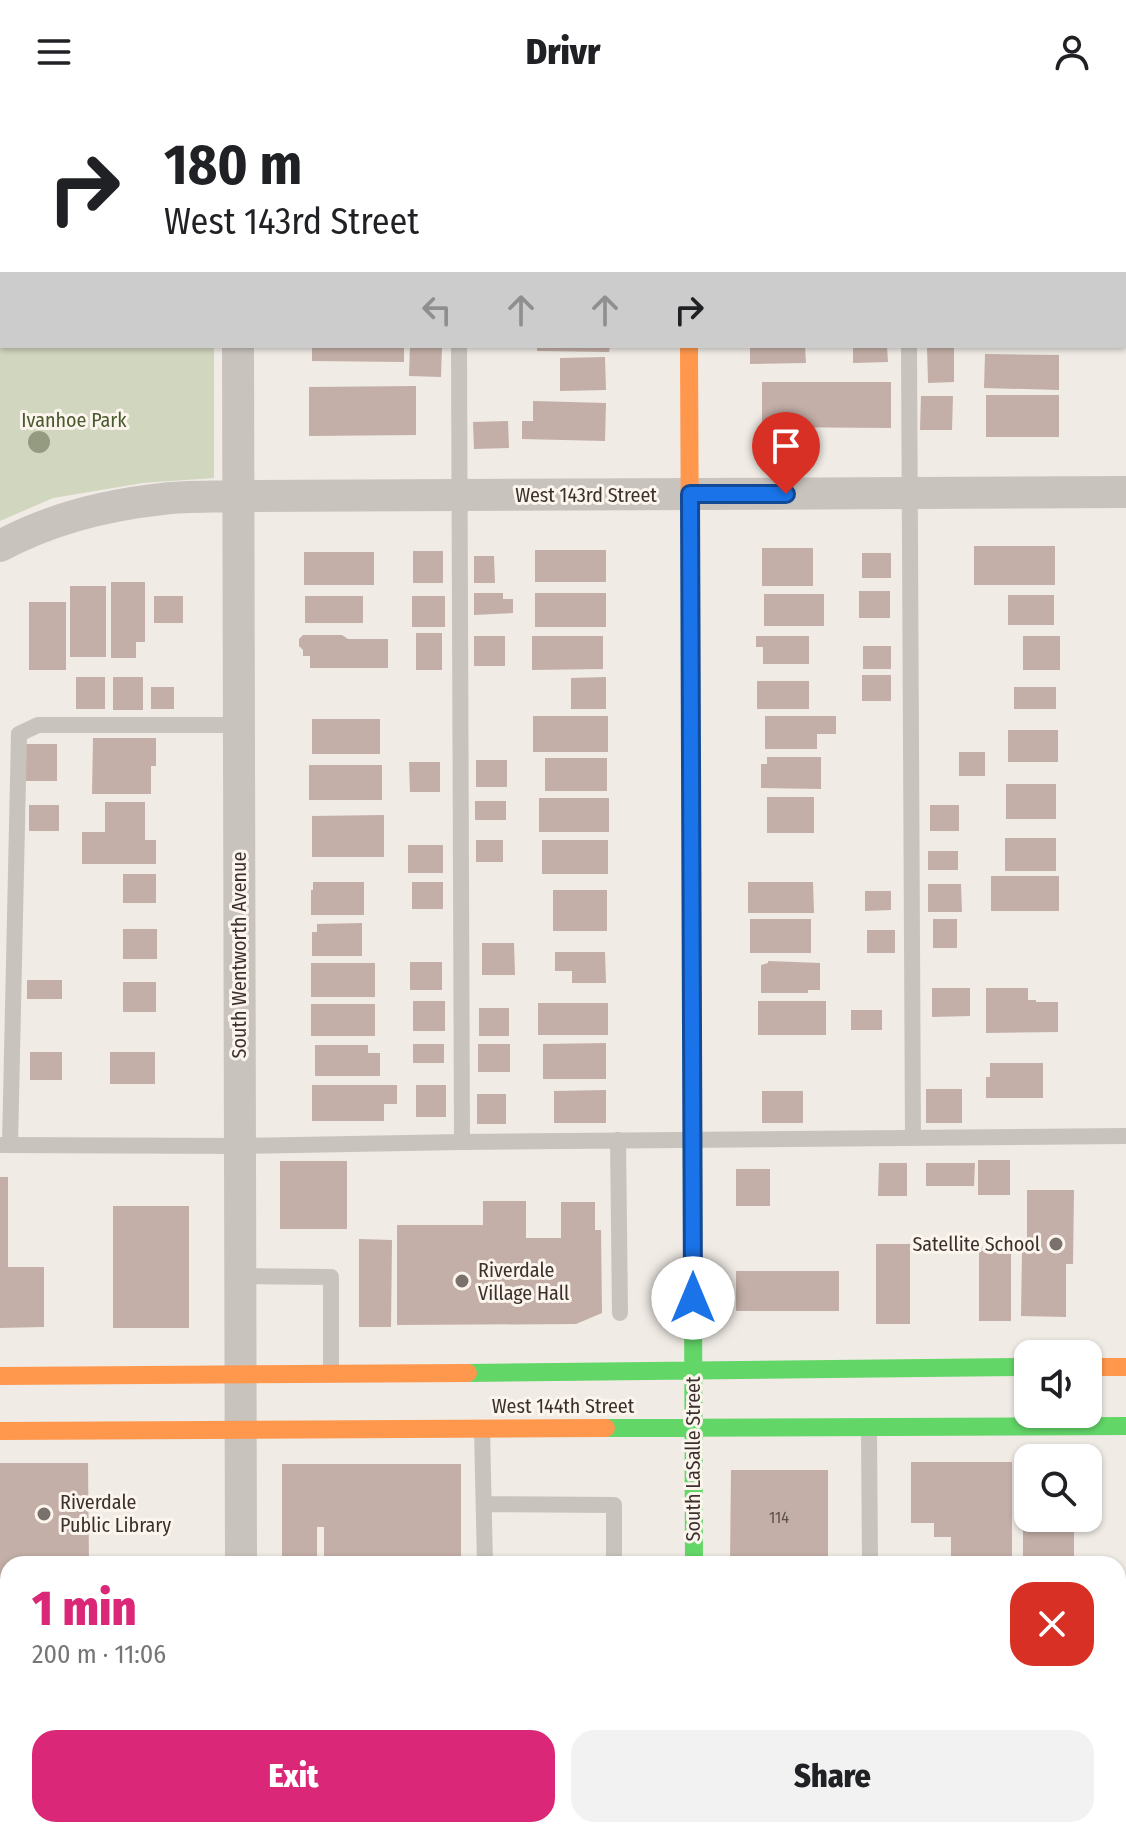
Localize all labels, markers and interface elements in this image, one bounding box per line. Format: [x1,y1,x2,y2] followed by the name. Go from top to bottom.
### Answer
[32,30,76,74] icon: menu
[526,30,600,74] text: Drivr
[1050,30,1094,74] icon: person
[164,132,302,199] text: 180 m
[32,136,136,240] icon: right
[164,200,419,244] text: West 143rd Street
[415,288,459,332] icon: left
[499,288,543,332] icon: ahead
[583,288,627,332] icon: ahead
[667,288,711,332] icon: right
[21,408,127,432] park label: Ivanhoe Park
[752,412,820,494] pin
[764,424,808,468] icon: arrive
[515,483,657,507] street label: West 143rd Street
[227,852,251,1058] street label: South Wentworth Avenue
[912,1232,1040,1256] place label: Satellite School
[1047,1235,1065,1253] marker: Satellite School
[651,1256,735,1340] position arrow
[478,1258,569,1305] place label: Riverdale Village Hall
[453,1272,471,1290] marker: Riverdale Village Hall
[1014,1340,1102,1532] map controls
[1014,1340,1102,1428] button: sound
[681,1376,705,1541] street label: South LaSalle Street
[492,1394,635,1418] street label: West 144th Street
[1014,1444,1102,1532] button: search
[60,1490,171,1537] place label: Riverdale Public Library
[35,1505,53,1523] marker: Riverdale Public Library
[769,1508,789,1527] house number: 114
[32,1580,136,1638] text: 1 min
[1010,1582,1094,1666] button: close
[32,1639,166,1670] text: 200 m · 11:06
[32,1730,555,1822] button: Exit
[571,1730,1094,1822] button: Share

